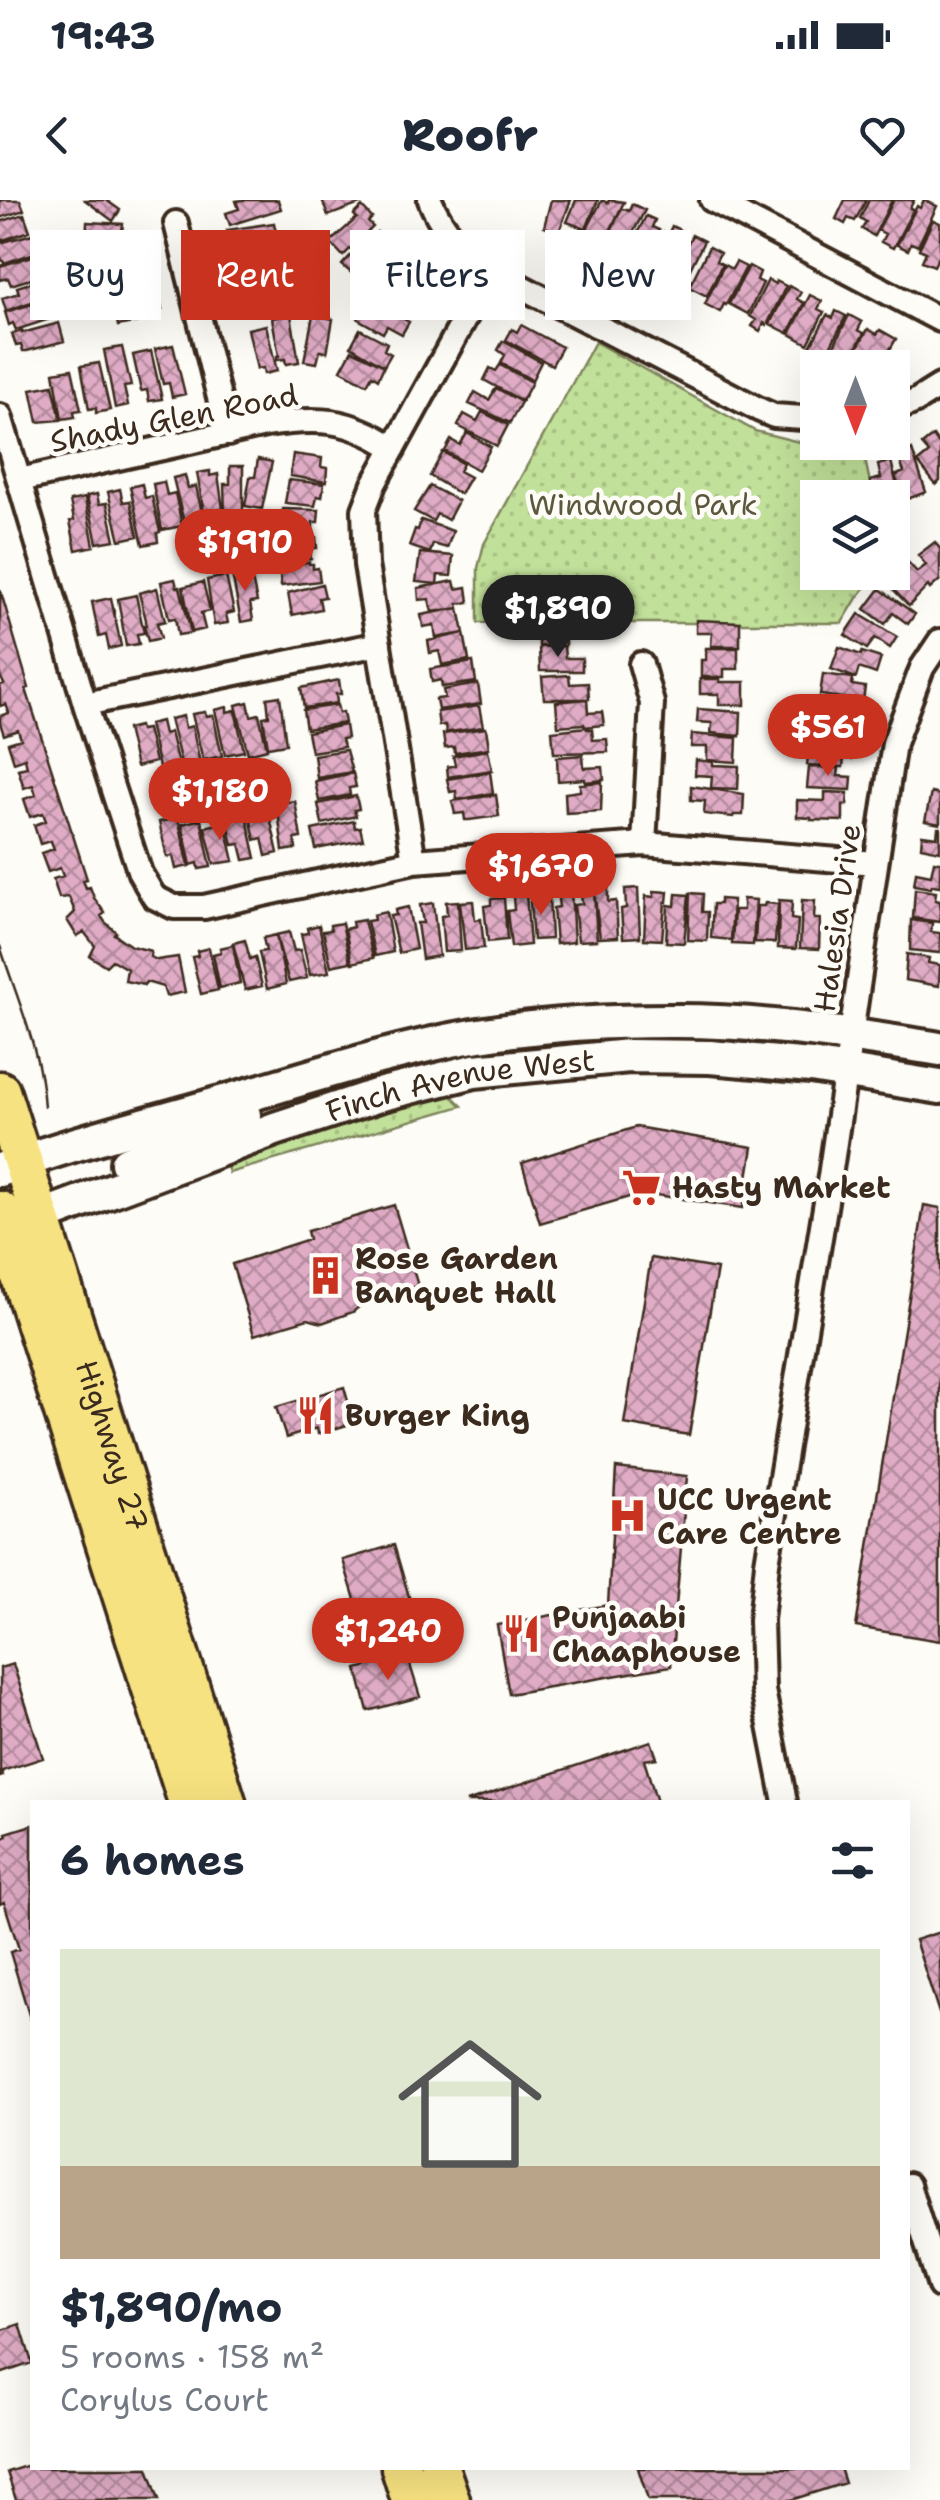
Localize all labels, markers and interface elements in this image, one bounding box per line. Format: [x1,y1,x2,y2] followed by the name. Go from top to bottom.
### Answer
[50,10,156,61] text: 19:43
[402,105,538,165] text: Roofr
[30,108,85,163] icon: back
[855,108,910,163] icon: heart
[30,230,161,320] chip: Buy
[181,230,330,320] chip: Rent
[350,230,525,320] chip: Filters
[545,230,691,320] chip: New
[800,350,910,460] north arrow
[800,350,910,590] map controls
[47,374,301,462] street label: Shady Glen Road
[800,480,910,590] button: layers
[528,484,758,525] park label: Windwood Park
[164,509,326,594] pin: $1,910
[197,520,293,563] text: $1,910
[477,575,639,660] pin: $1,890
[504,586,612,629] text: $1,890
[769,694,887,779] pin: $561
[790,705,866,748] text: $561
[139,758,301,843] pin: $1,180
[171,769,269,812] text: $1,180
[803,821,871,1015] street label: Halesia Drive
[460,833,622,918] pin: $1,670
[487,844,595,887] text: $1,670
[320,1039,597,1132] street label: Finch Avenue West
[621,1166,663,1208] supermarket icon: Hasty Market
[672,1167,891,1208] place label: Hasty Market
[355,1238,558,1313] place label: Rose Garden Banquet Hall
[304,1254,346,1296] building icon: Rose Garden Banquet Hall
[66,1355,159,1536] street label: Highway 27
[294,1394,336,1436] restaurant icon: Burger King
[345,1395,530,1436] place label: Burger King
[657,1479,842,1554] place label: UCC Urgent Care Centre
[606,1495,648,1537] hospital icon: UCC Urgent Care Centre
[552,1597,741,1672] place label: Punjaabi Chaaphouse
[307,1598,469,1683] pin: $1,240
[334,1609,442,1652] text: $1,240
[501,1613,543,1655] restaurant icon: Punjaabi Chaaphouse
[60,1832,245,1888] text: 6 homes
[825,1833,880,1888] icon: filters
[380,2014,560,2194] icon: home
[60,2279,282,2335] text: $1,890/mo
[60,2335,324,2378] text: 5 rooms · 158 m²
[60,2378,269,2421] text: Corylus Court

